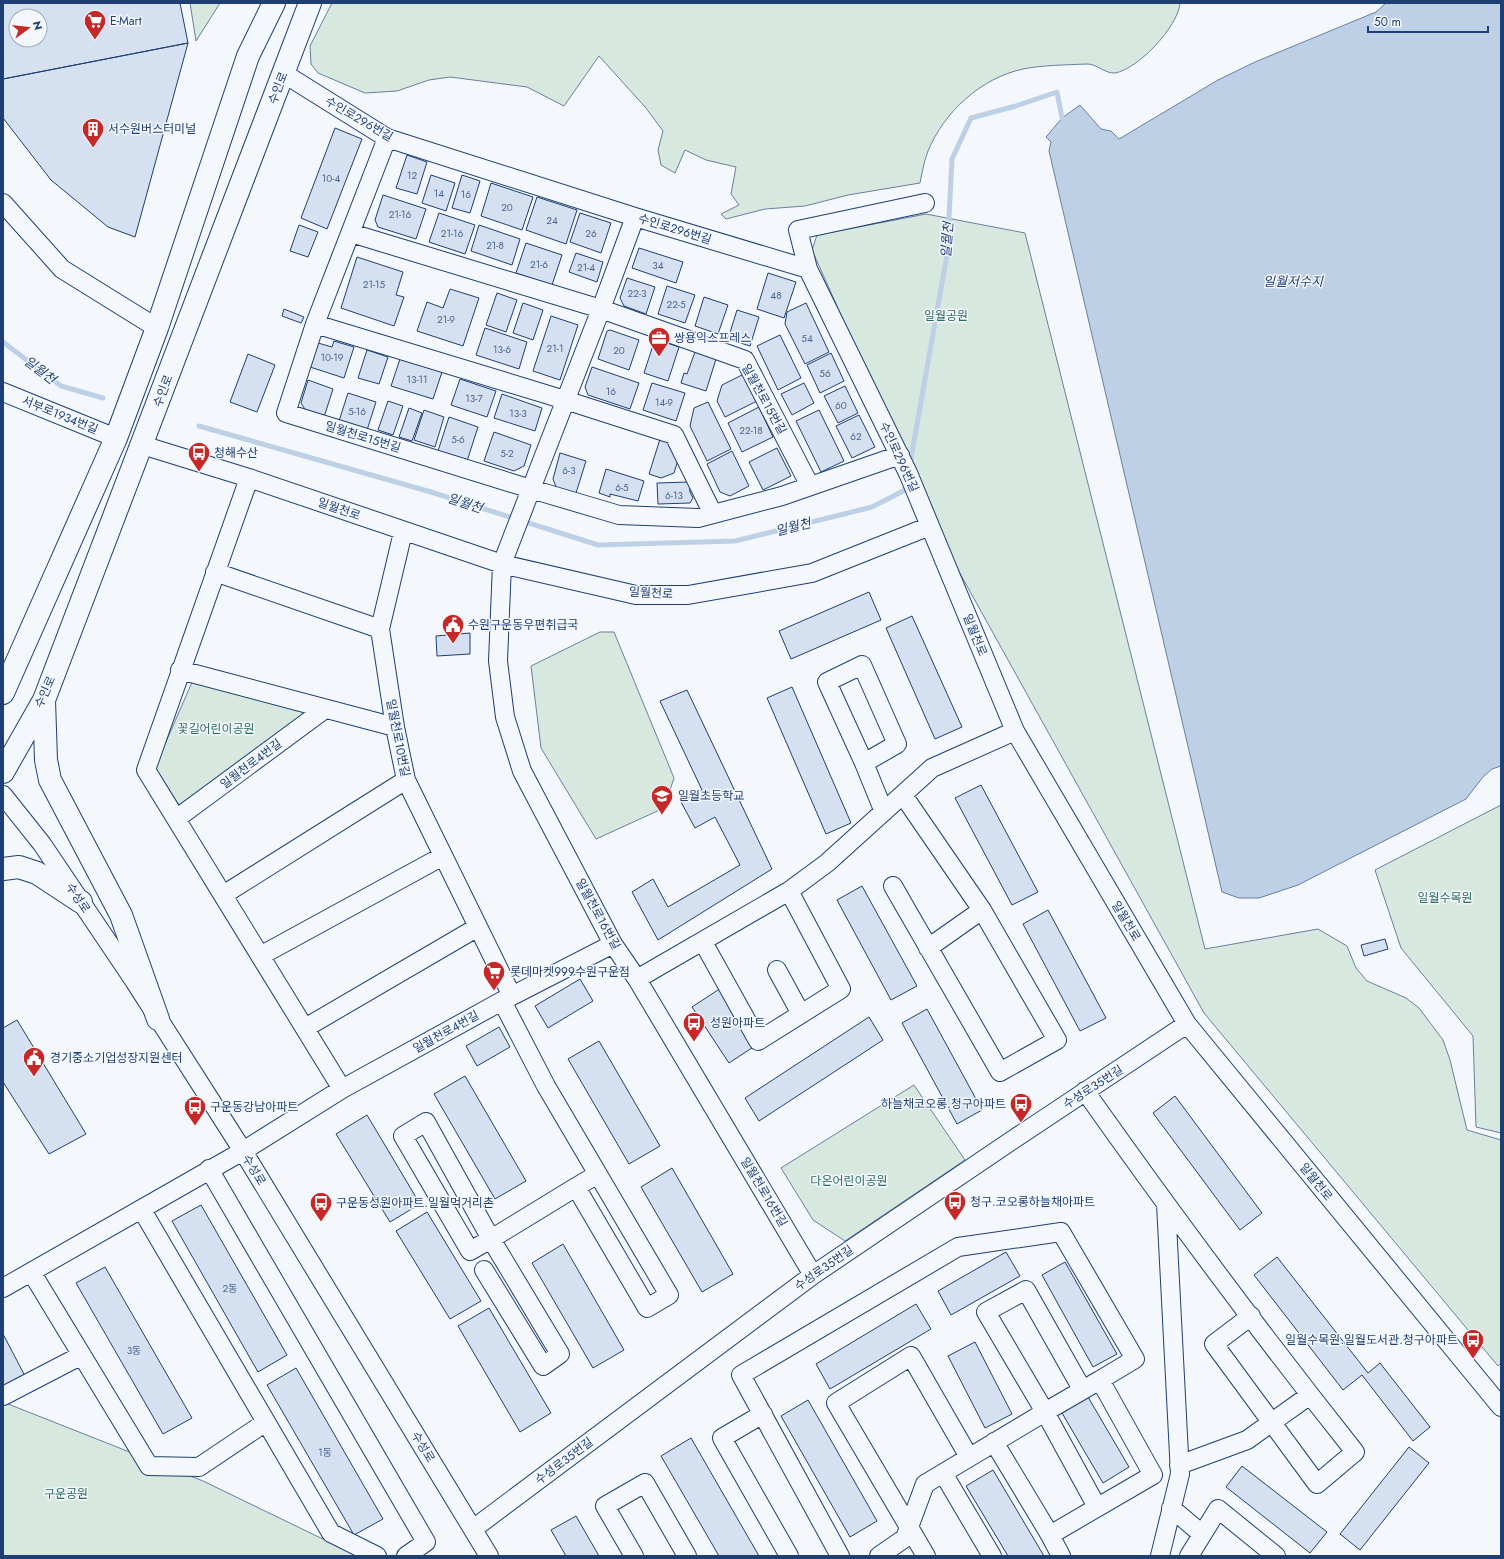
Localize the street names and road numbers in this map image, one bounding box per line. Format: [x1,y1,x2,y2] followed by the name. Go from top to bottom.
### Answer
[264,69,292,107] street label: 수인로
[322,92,396,146] street label: 수인로296번길
[636,209,714,249] street label: 수인로296번길
[737,360,791,438] street label: 일월천로15번길
[149,372,177,410] street label: 수인로
[19,391,101,439] street label: 서부로1934번길
[323,417,403,457] street label: 일월천로15번길
[875,419,923,495] street label: 수인로296번길
[315,493,363,525] street label: 일월천로
[628,583,674,603] street label: 일월천로
[958,611,992,659] street label: 일월천로
[30,673,60,711] street label: 수인로
[382,698,414,778] street label: 일월천로10번길
[216,735,286,793] street label: 일월천로4번길
[571,875,625,953] street label: 일월천로16번길
[61,879,95,917] street label: 수성로
[1107,897,1145,945] street label: 일월천로
[410,1006,482,1058] street label: 일월천로4번길
[1059,1061,1127,1113] street label: 수성로35번길
[238,1151,270,1189] street label: 수성로
[736,1154,792,1230] street label: 일월천로16번길
[1295,1159,1337,1205] street label: 일월천로
[791,1241,857,1295] street label: 수성로35번길
[407,1428,439,1466] street label: 수성로
[531,1433,597,1489] street label: 수성로35번길

